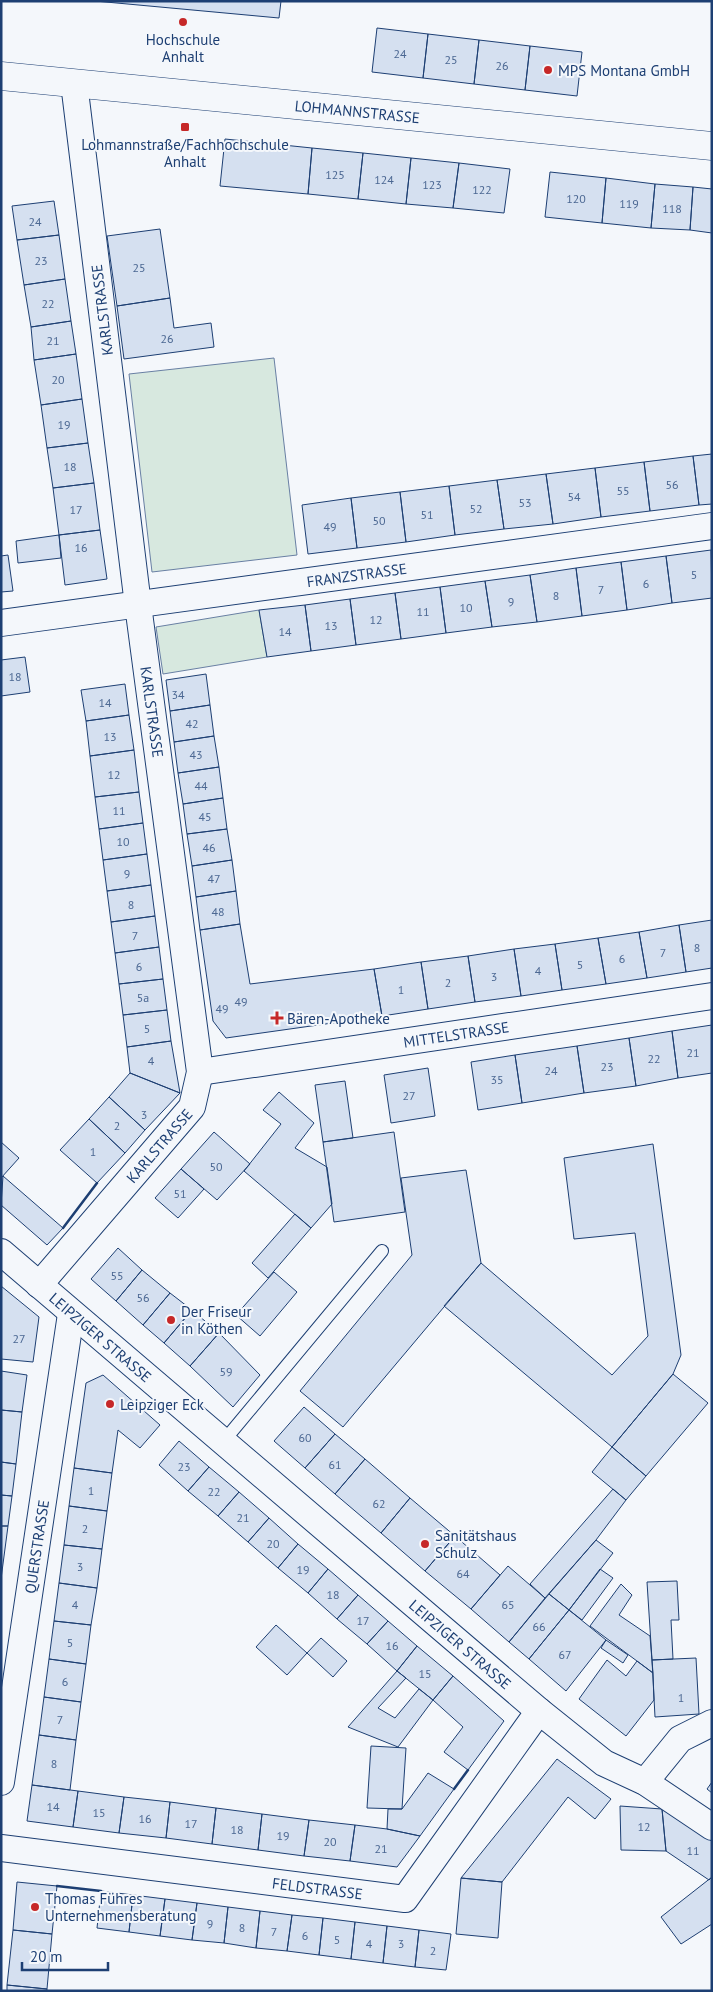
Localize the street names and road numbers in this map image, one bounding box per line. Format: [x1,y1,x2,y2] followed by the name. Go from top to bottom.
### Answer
[294,95,421,127] street label: LOHMANNSTRASSE
[87,263,117,357] street label: KARLSTRASSE
[305,558,408,591] street label: FRANZSTRASSE
[136,665,168,759] street label: KARLSTRASSE
[402,1017,510,1051] street label: MITTELSTRASSE
[122,1104,196,1186] street label: KARLSTRASSE
[46,1288,156,1386] street label: LEIPZIGER STRASSE
[20,1498,53,1595] street label: QUERSTRASSE
[405,1595,516,1693] street label: LEIPZIGER STRASSE
[271,1873,364,1903] street label: FELDSTRASSE

